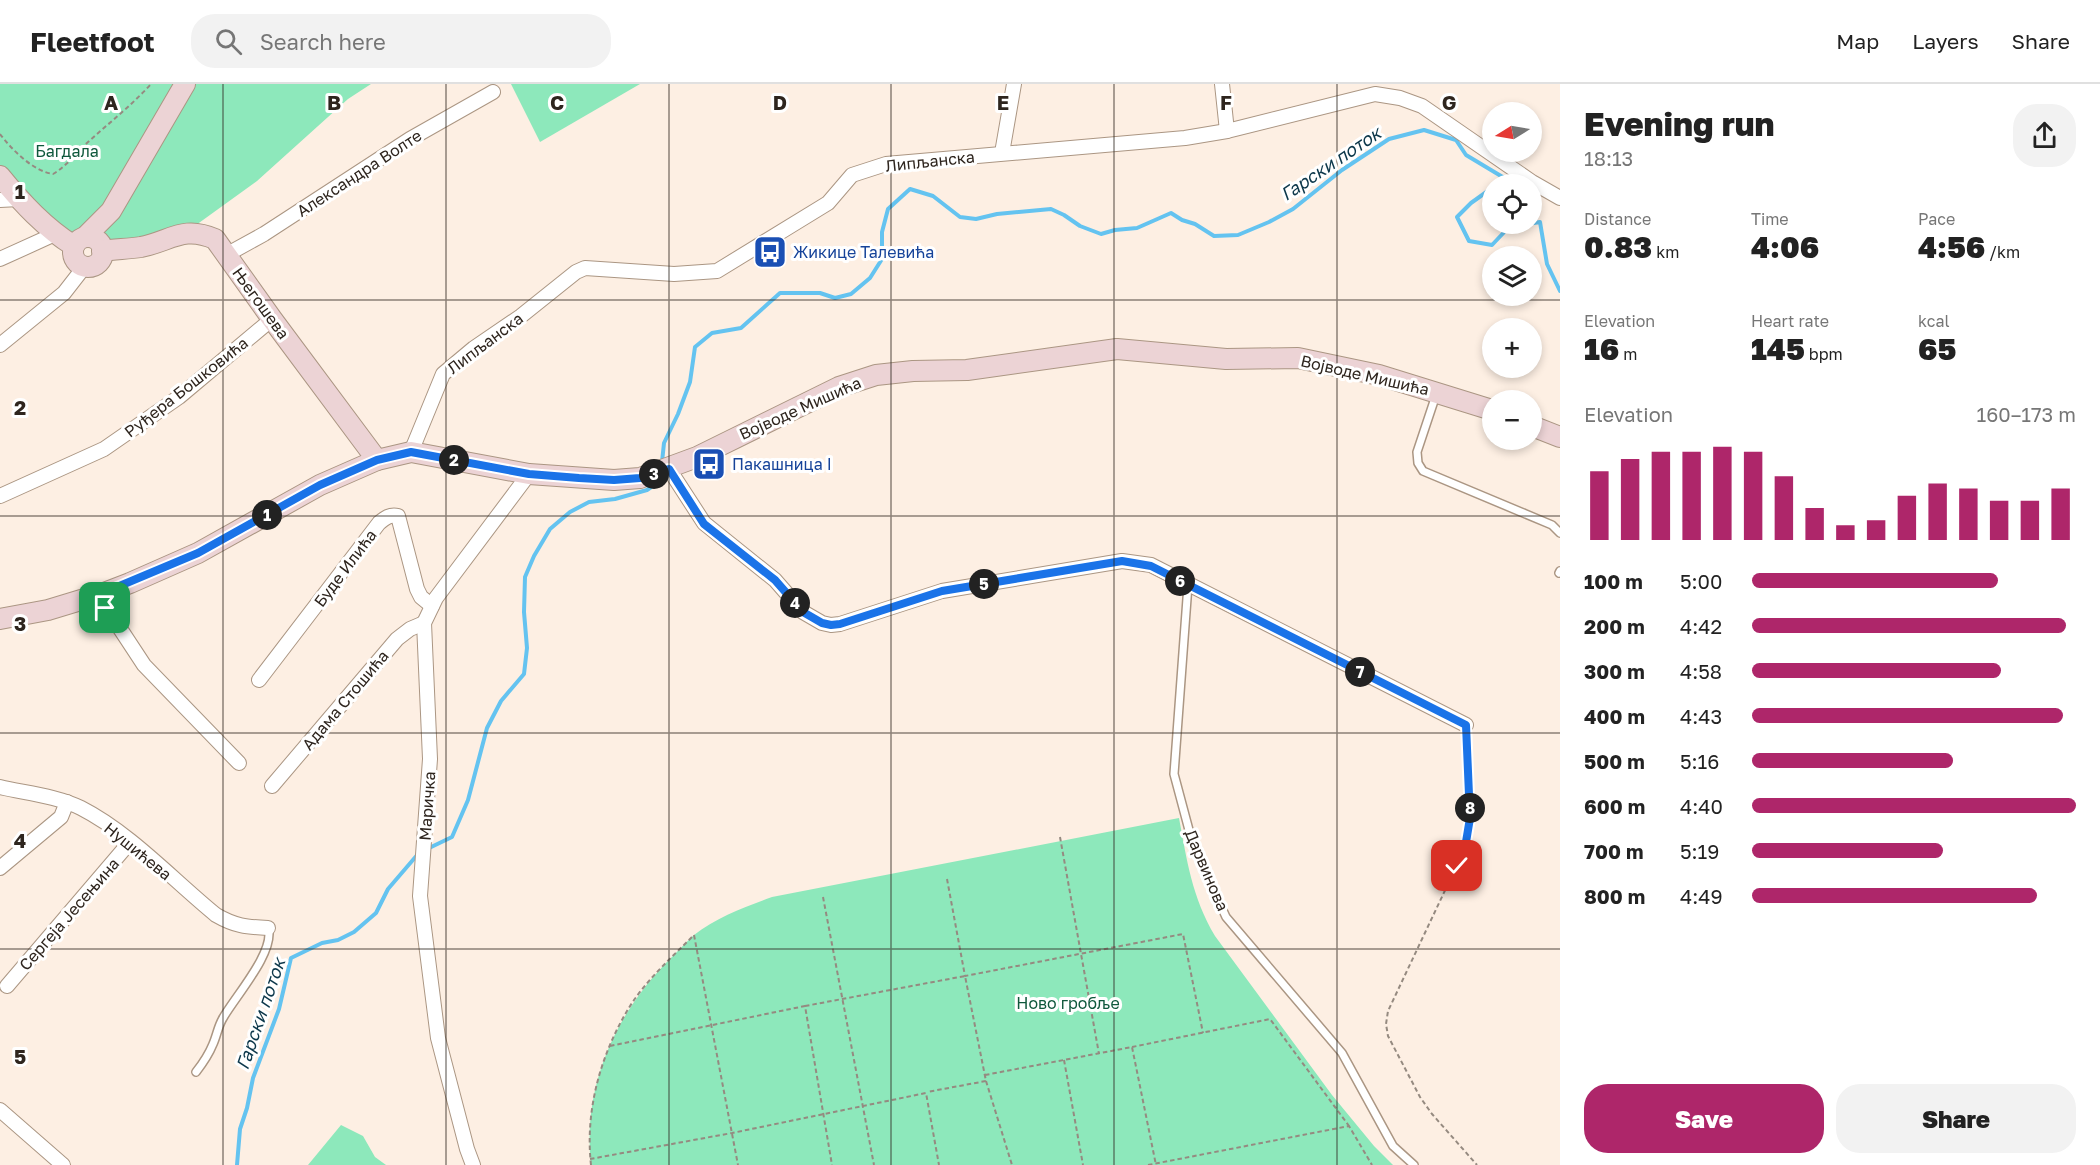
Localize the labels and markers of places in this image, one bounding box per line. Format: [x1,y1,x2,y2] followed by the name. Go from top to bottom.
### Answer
[752,234,788,270] bus stop icon: Жикице Талевића
[793,242,934,262] place label: Жикице Талевића
[439,445,469,475] pin: 2
[691,446,727,482] bus stop icon: Пакашница I
[732,454,832,474] place label: Пакашница I
[639,459,669,489] pin: 3
[252,500,282,530] pin: 1
[1165,566,1195,596] pin: 6
[969,569,999,599] pin: 5
[79,582,130,633] pin
[780,588,810,618] pin: 4
[1345,657,1375,687] pin: 7
[1455,793,1485,823] pin: 8
[1431,840,1482,891] pin

